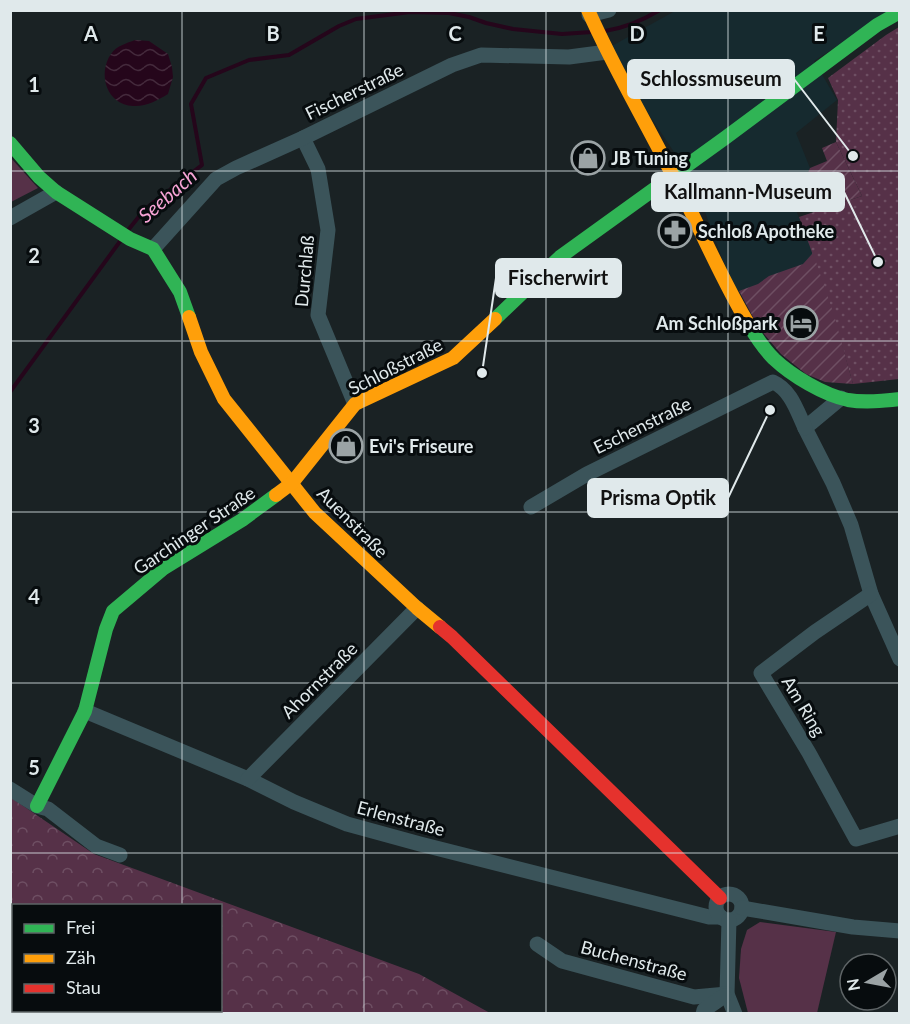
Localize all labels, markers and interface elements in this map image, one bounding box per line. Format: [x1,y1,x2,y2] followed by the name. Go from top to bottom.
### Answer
[83,21,98,45] text: A
[266,21,280,45] text: B
[448,21,462,45] text: C
[629,21,645,45] text: D
[813,21,825,45] text: E
[301,58,407,124] street label: Fischerstraße
[628,60,794,98] callout: Schlossmuseum
[640,66,782,90] text: Schlossmuseum
[28,72,40,96] text: 1
[570,140,606,176] shop icon: JB Tuning
[611,147,689,169] place label: JB Tuning
[133,163,201,227] water label: Seebach
[652,173,844,211] callout: Kallmann-Museum
[664,179,832,203] text: Kallmann-Museum
[657,213,693,249] pharmacy icon: Schloß Apotheke
[698,220,835,242] place label: Schloß Apotheke
[290,234,318,308] street label: Durchlaß
[28,243,40,267] text: 2
[496,259,621,297] callout: Fischerwirt
[508,265,609,289] text: Fischerwirt
[783,305,819,341] hotel icon: Am Schloßpark
[655,312,778,334] place label: Am Schloßpark
[344,333,446,399] street label: Schloßstraße
[590,392,694,458] street label: Eschenstraße
[28,413,40,437] text: 3
[328,428,364,464] shop icon: Evi's Friseure
[369,435,474,457] place label: Evi's Friseure
[588,479,728,517] callout: Prisma Optik
[129,481,259,579] street label: Garchinger Straße
[313,482,393,562] street label: Auenstraße
[600,485,716,509] text: Prisma Optik
[28,584,40,608] text: 4
[276,637,362,723] street label: Ahornstraße
[777,672,831,740] street label: Am Ring
[28,755,40,779] text: 5
[355,796,447,840] street label: Erlenstraße
[12,904,222,1012] legend
[66,916,95,938] text: Frei
[578,935,690,985] street label: Buchenstraße
[66,946,96,968] text: Zäh
[838,952,898,1012] north arrow
[66,976,101,998] text: Stau
[842,977,863,992] text: N

